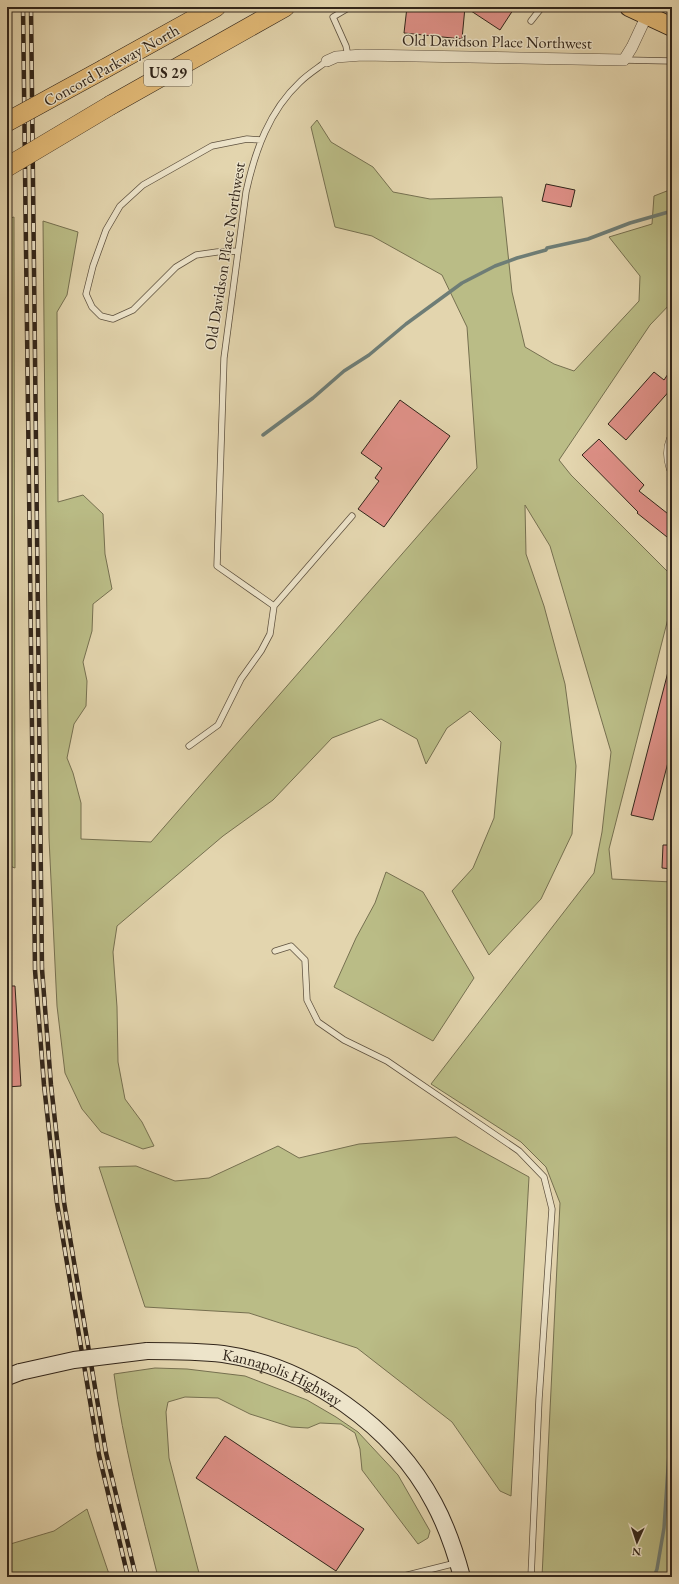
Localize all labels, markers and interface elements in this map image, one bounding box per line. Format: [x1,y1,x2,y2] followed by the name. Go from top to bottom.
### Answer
[40,19,183,111] street label: Concord Parkway North
[402,29,592,54] street label: Old Davidson Place Northwest
[144,60,192,86] road number: US 29
[199,161,250,351] street label: Old Davidson Place Northwest
[221,1344,347,1411] street label: Kannapolis Highway
[617,1522,657,1562] north arrow
[632,1545,641,1559] text: N

